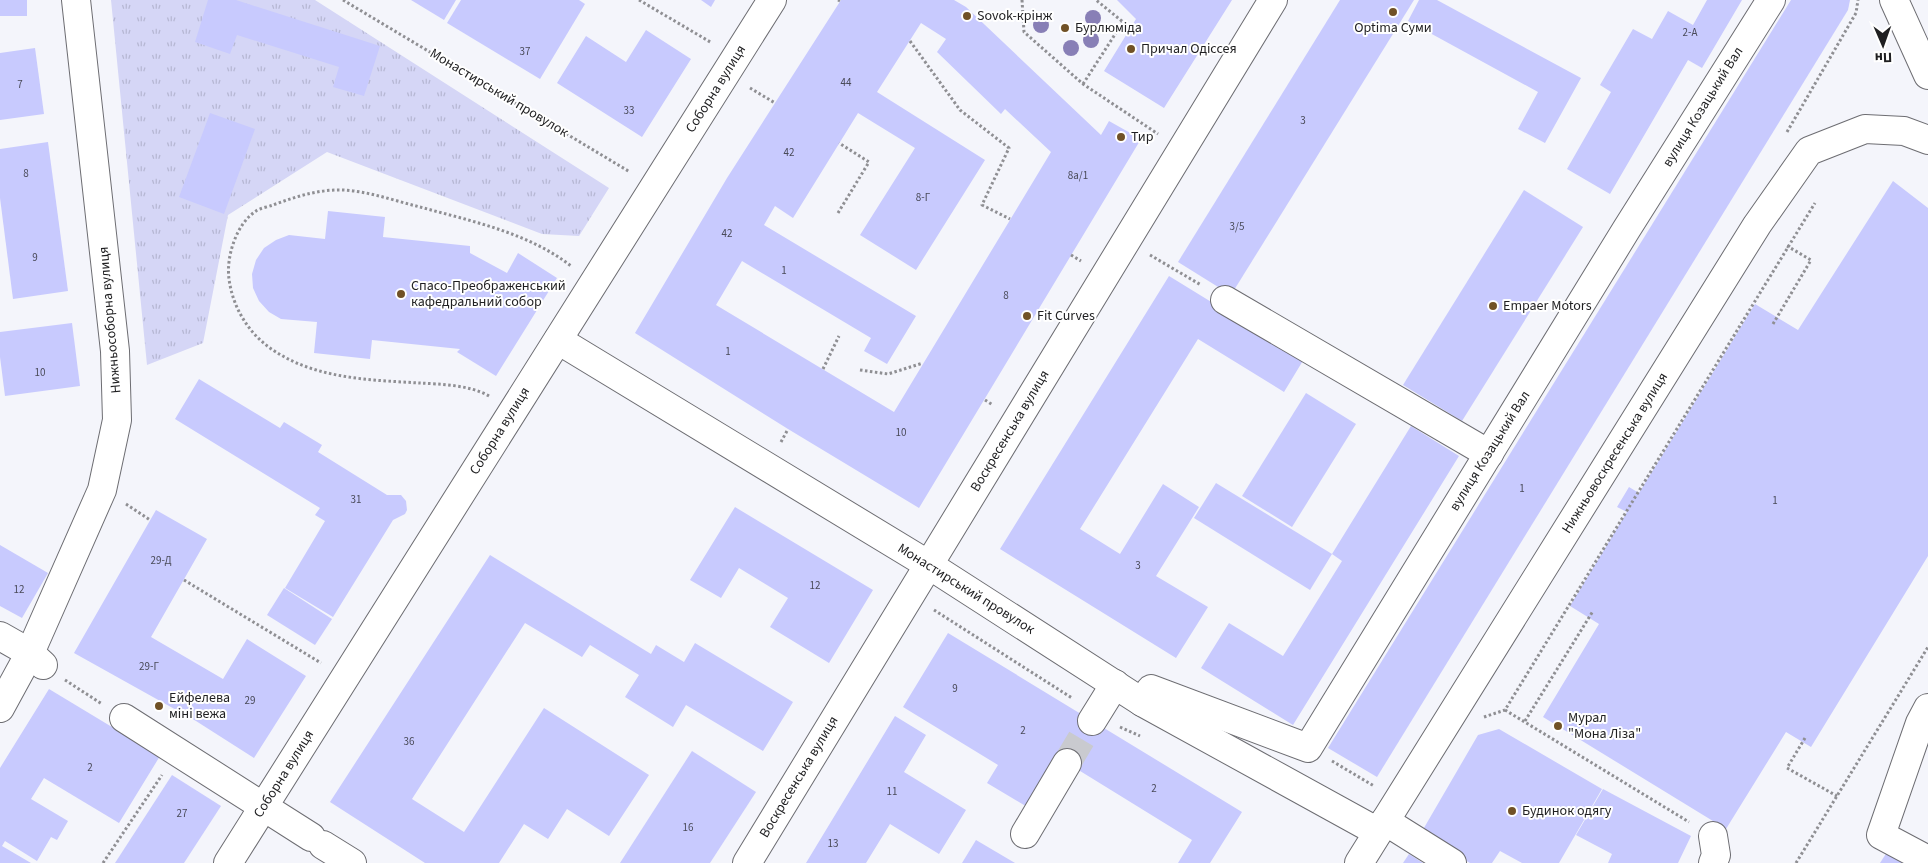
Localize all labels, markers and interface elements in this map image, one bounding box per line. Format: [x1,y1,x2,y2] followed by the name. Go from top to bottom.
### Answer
[977,6,1053,26] place label: Sovok-крінж
[1387,6,1399,18] marker: Optima Суми
[961,10,973,22] marker: Sovok-крінж
[1075,18,1142,38] place label: Бурлюміда
[1354,18,1432,38] place label: Optima Суми
[1858,20,1908,70] north arrow
[1059,22,1071,34] marker: Бурлюміда
[1683,25,1697,40] house number: 2-А
[1141,39,1237,59] place label: Причал Одіссея
[681,41,751,137] street label: Соборна вулиця
[1125,43,1137,55] marker: Причал Одіссея
[1658,43,1748,171] street label: вулиця Козацький Вал
[426,44,572,142] street label: Монастирський провулок
[520,44,530,59] house number: 37
[1874,47,1892,67] text: Пн
[841,75,852,90] house number: 44
[17,77,23,92] house number: 7
[624,103,634,118] house number: 33
[1300,113,1306,128] house number: 3
[1131,127,1154,147] place label: Тир
[1115,131,1127,143] marker: Тир
[784,145,794,160] house number: 42
[23,166,29,181] house number: 8
[1068,168,1088,183] house number: 8а/1
[916,190,931,205] house number: 8-Г
[1230,219,1244,234] house number: 3/5
[722,226,732,241] house number: 42
[94,246,126,394] street label: Нижньособорна вулиця
[32,250,38,265] house number: 9
[781,263,787,278] house number: 1
[411,276,566,312] place label: Спасо-Преображенський кафедральний собор
[395,288,407,300] marker: Спасо-Преображенський кафедральний собор
[1003,288,1009,303] house number: 8
[1503,296,1592,316] place label: Empaer Motors
[1487,300,1499,312] marker: Empaer Motors
[1037,306,1095,326] place label: Fit Curves
[1021,310,1033,322] marker: Fit Curves
[725,344,731,359] house number: 1
[35,365,45,380] house number: 10
[966,366,1054,496] street label: Воскресенська вулиця
[1557,369,1673,537] street label: Нижньовоскресенська вулиця
[465,383,535,479] street label: Соборна вулиця
[1445,387,1535,515] street label: вулиця Козацький Вал
[896,425,906,440] house number: 10
[1519,481,1525,496] house number: 1
[351,492,361,507] house number: 31
[1772,493,1778,508] house number: 1
[894,539,1039,639] street label: Монастирський провулок
[150,553,172,568] house number: 29-Д
[1135,558,1141,573] house number: 3
[810,578,820,593] house number: 12
[14,582,24,597] house number: 12
[139,659,159,674] house number: 29-Г
[952,681,958,696] house number: 9
[169,688,230,724] place label: Ейфелева міні вежа
[245,693,255,708] house number: 29
[153,700,165,712] marker: Ейфелева міні вежа
[1568,708,1641,744] place label: Мурал "Мона Ліза"
[755,712,843,842] street label: Воскресенська вулиця
[1552,720,1564,732] marker: Мурал "Мона Ліза"
[1020,723,1026,738] house number: 2
[249,726,319,822] street label: Соборна вулиця
[404,734,415,749] house number: 36
[87,760,93,775] house number: 2
[1151,781,1157,796] house number: 2
[887,784,897,799] house number: 11
[1522,801,1612,821] place label: Будинок одягу
[1506,805,1518,817] marker: Будинок одягу
[177,806,187,821] house number: 27
[683,820,694,835] house number: 16
[828,836,838,851] house number: 13

